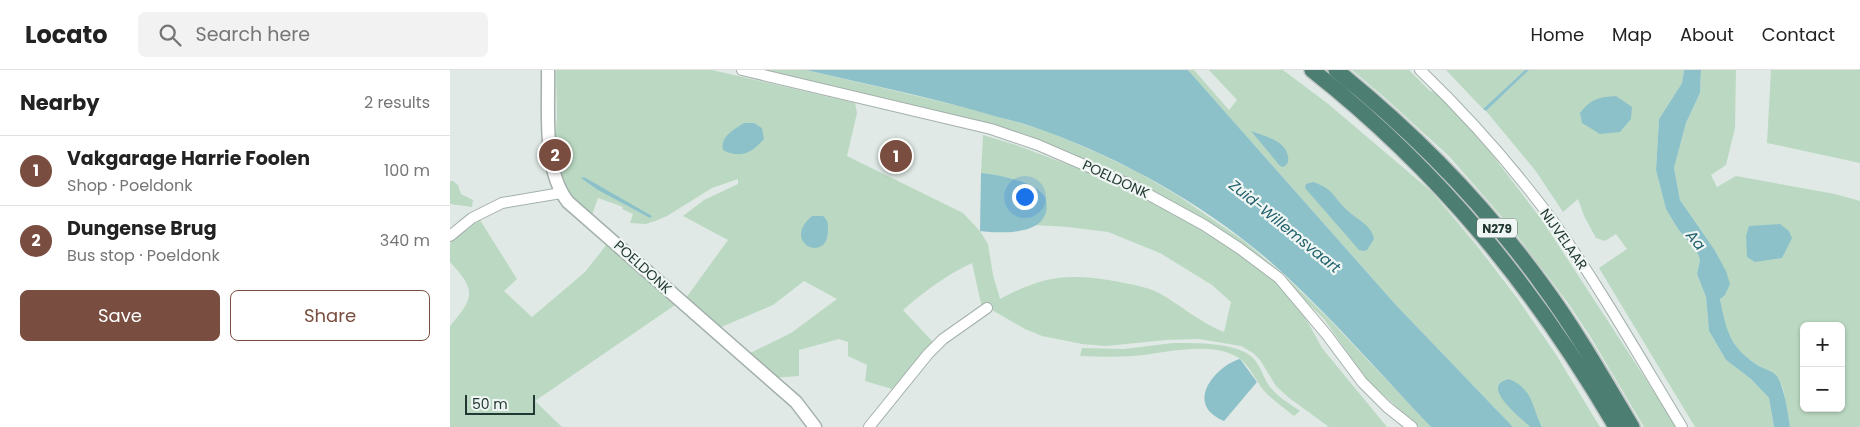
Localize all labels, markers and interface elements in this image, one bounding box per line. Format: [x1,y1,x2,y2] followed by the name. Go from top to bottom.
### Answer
[138,12,488,57] search box
[25,18,108,51] text: Locato
[156,21,184,49] icon: search
[196,21,310,48] text: Search here
[1530,22,1584,47] text: Home
[1612,22,1652,47] text: Map
[1680,22,1734,47] text: About
[1762,22,1835,47] text: Contact
[20,88,100,117] text: Nearby
[364,91,430,114] text: 2 results
[539,136,571,174] pin: 2
[880,137,912,175] pin: 1
[67,145,310,172] text: Vakgarage Harrie Foolen
[1079,155,1153,203] street label: POELDONK
[33,159,39,182] text: 1
[384,159,430,182] text: 100 m
[67,174,193,197] text: Shop · Poeldonk
[1224,174,1346,278] water label: Zuid-Willemsvaart
[1012,184,1038,210] your location
[1536,204,1592,274] street label: NIJVELAAR
[67,215,217,242] text: Dungense Brug
[1477,218,1517,238] road number: N279
[1681,225,1711,254] water label: Aa
[31,229,41,252] text: 2
[380,229,430,252] text: 340 m
[610,236,677,299] street label: POELDONK
[67,244,220,267] text: Bus stop · Poeldonk
[20,290,220,341] button: Save
[230,290,430,341] button: Share
[1800,322,1845,412] map controls
[1800,322,1845,367] button: +
[1800,367,1845,412] button: −
[465,392,535,415] scale bar
[472,394,508,414] text: 50 m

